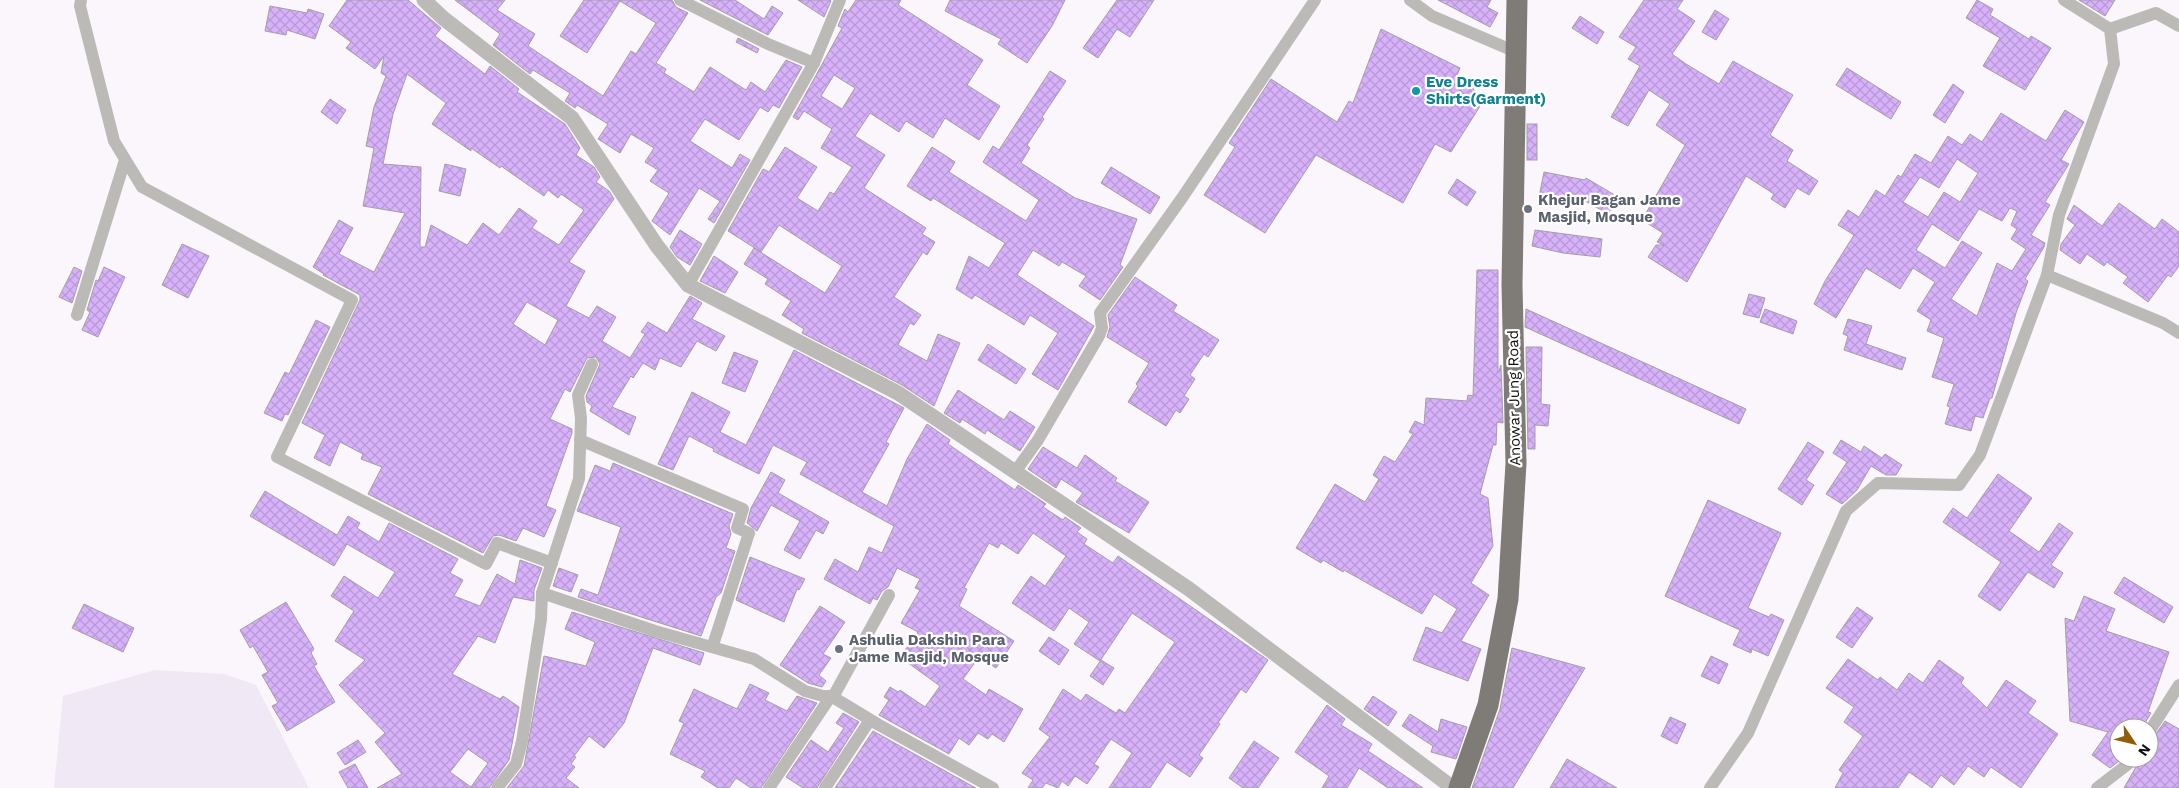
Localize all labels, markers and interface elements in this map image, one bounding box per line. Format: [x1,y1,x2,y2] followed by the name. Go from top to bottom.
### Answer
[1426,73,1546,108] place label: Eve Dress Shirts(Garment)
[1410,85,1422,97] marker: Eve Dress Shirts(Garment)
[1538,191,1681,226] place label: Khejur Bagan Jame Masjid, Mosque
[1522,203,1534,215] marker: Khejur Bagan Jame Masjid, Mosque
[1504,330,1524,466] street label: Anowar Jung Road
[849,631,1009,666] place label: Ashulia Dakshin Para Jame Masjid, Mosque
[833,643,845,655] marker: Ashulia Dakshin Para Jame Masjid, Mosque
[2109,718,2159,768] north arrow
[2135,742,2154,759] text: N

